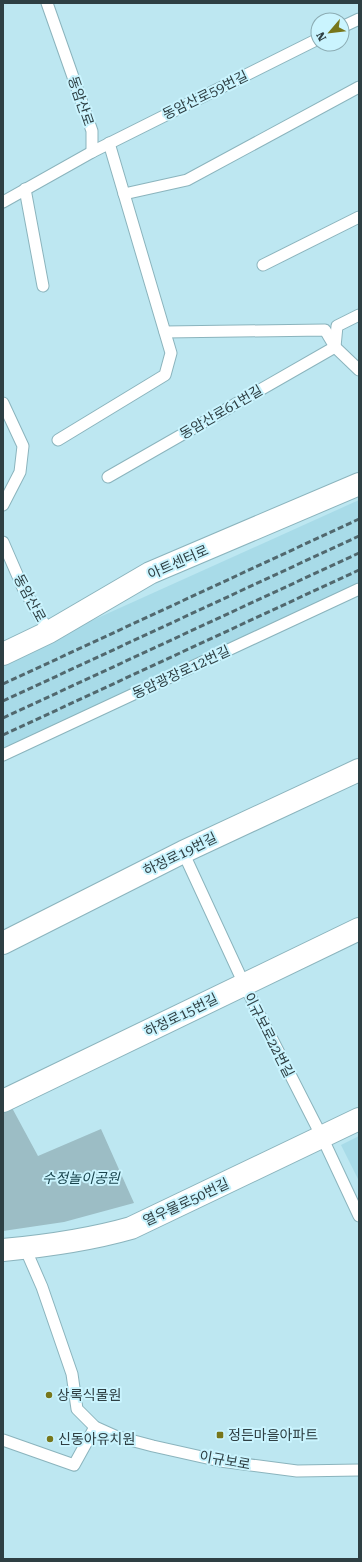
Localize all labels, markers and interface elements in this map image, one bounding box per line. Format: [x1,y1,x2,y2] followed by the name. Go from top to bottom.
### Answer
[310,12,350,52] north arrow
[314,29,329,43] text: N
[160,67,250,123] street label: 동암산로59번길
[65,74,97,128] street label: 동암산로
[177,382,265,442] street label: 동암산로61번길
[145,542,211,582] street label: 아트센터로
[11,571,49,625] street label: 동암산로
[130,642,232,702] street label: 동암광장로12번길
[140,829,220,879] street label: 하정로19번길
[141,990,221,1040] street label: 하정로15번길
[241,990,297,1080] street label: 이규보로22번길
[42,1170,121,1186] park label: 수정놀이공원
[140,1175,232,1229] street label: 열우물로50번길
[57,1387,121,1403] place label: 상록식물원
[44,1390,54,1400] marker: 상록식물원
[228,1427,318,1443] place label: 정든마을아파트
[215,1430,225,1440] marker: 정든마을아파트
[58,1431,135,1447] place label: 신동아유치원
[45,1434,55,1444] marker: 신동아유치원
[198,1448,252,1472] street label: 이규보로

